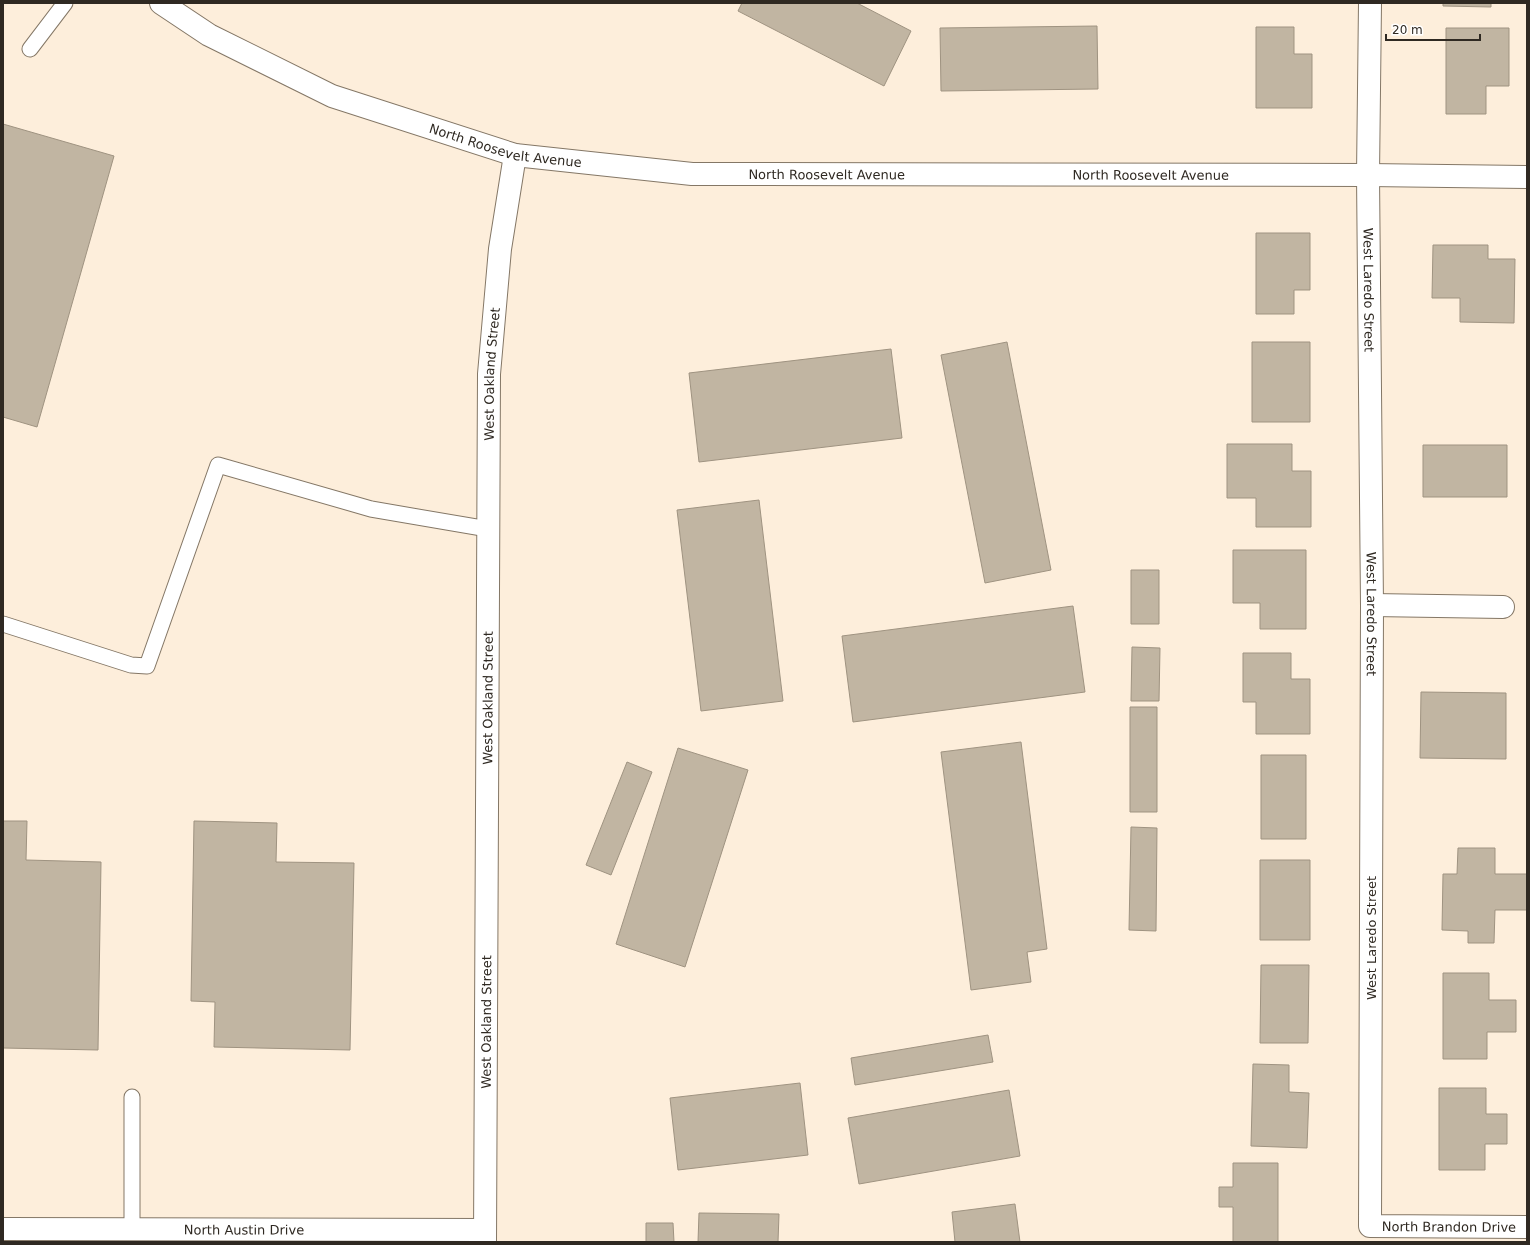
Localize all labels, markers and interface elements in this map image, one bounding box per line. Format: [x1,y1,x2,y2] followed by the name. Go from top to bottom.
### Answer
[1386,16,1480,42] scale bar
[1392,23,1423,37] text: 20 m
[427,120,582,170] street label: North Roosevelt Avenue
[748,167,905,182] street label: North Roosevelt Avenue
[1072,167,1229,182] street label: North Roosevelt Avenue
[1361,228,1377,352] street label: West Laredo Street
[481,307,502,441] street label: West Oakland Street
[1364,552,1380,676] street label: West Laredo Street
[480,631,495,765] street label: West Oakland Street
[1364,876,1379,1000] street label: West Laredo Street
[478,955,494,1089] street label: West Oakland Street
[1382,1219,1516,1234] street label: North Brandon Drive
[184,1222,304,1237] street label: North Austin Drive

